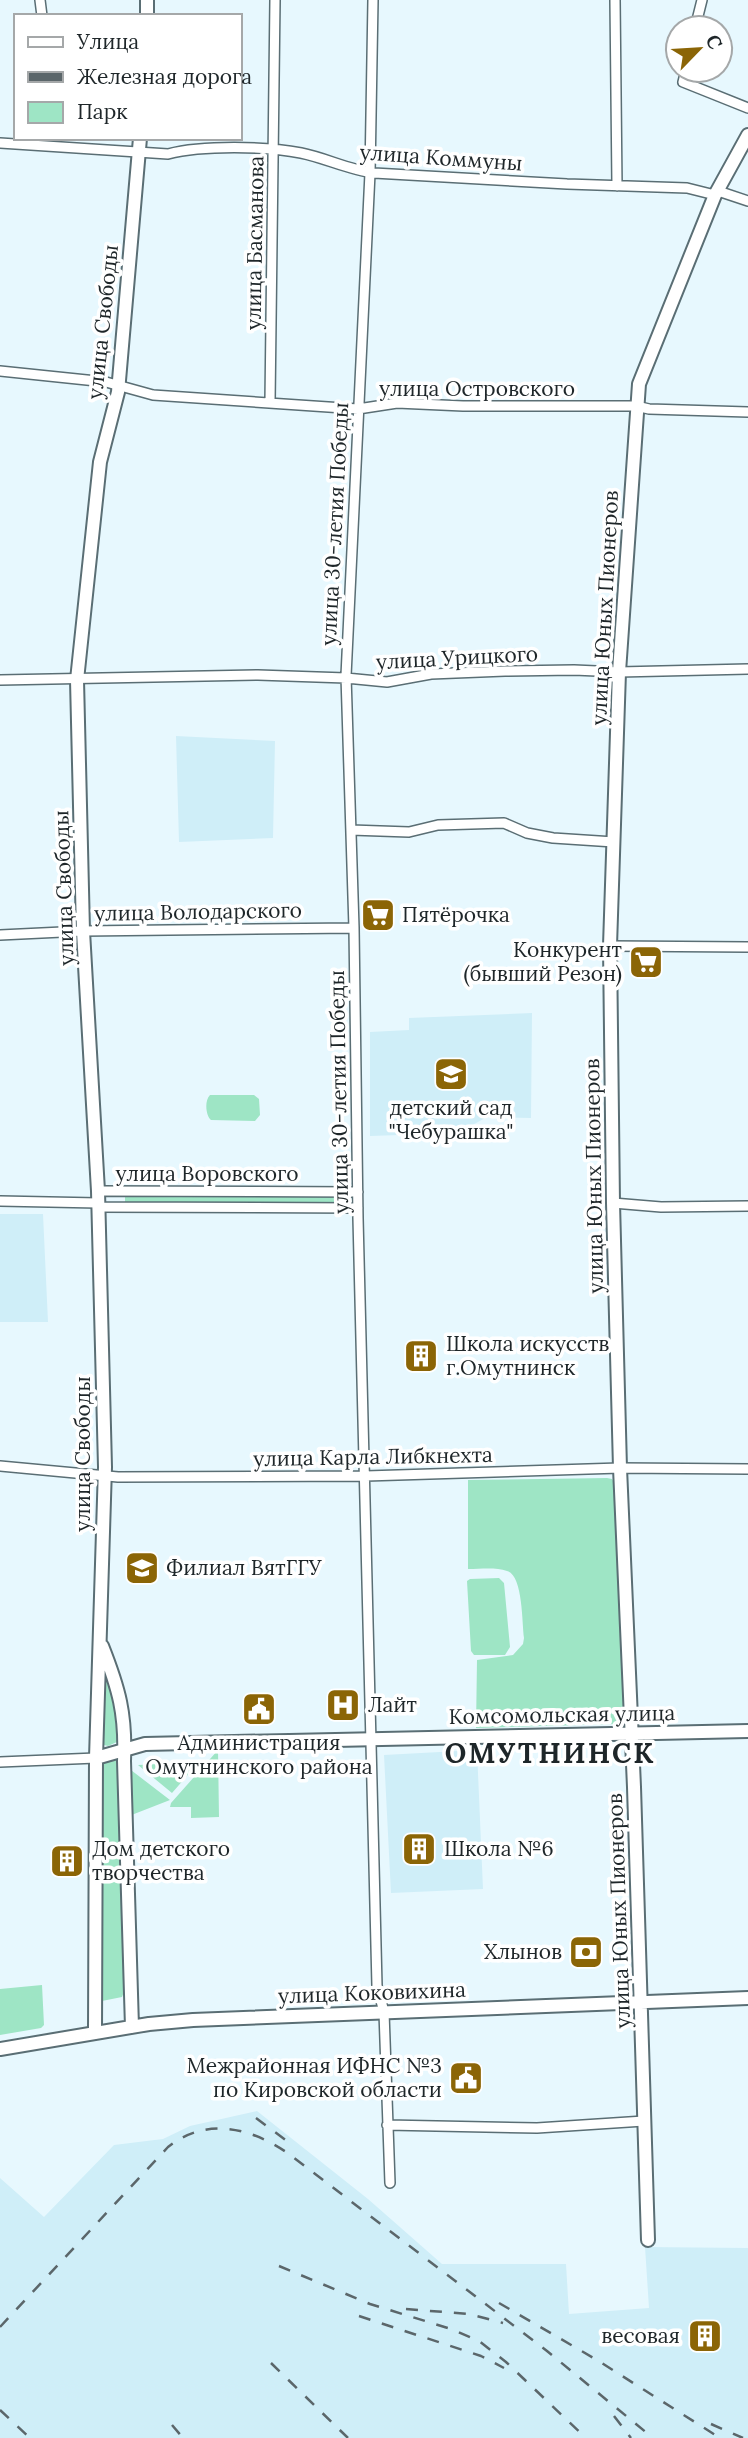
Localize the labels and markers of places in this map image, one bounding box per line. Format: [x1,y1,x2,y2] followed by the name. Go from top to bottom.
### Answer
[359,896,397,934] supermarket icon: Пятёрочка
[402,901,510,928] place label: Пятёрочка
[463,936,622,987] place label: Конкурент (бывший Резон)
[627,943,665,981] supermarket icon: Конкурент (бывший Резон)
[432,1055,470,1093] school or university icon: детский сад "Чебурашка"
[388,1094,514,1145] place label: детский сад "Чебурашка"
[446,1330,609,1381] place label: Школа искусств г.Омутнинск
[402,1337,440,1375] building icon: Школа искусств г.Омутнинск
[123,1549,161,1587] school or university icon: Филиал ВятГГУ
[166,1554,323,1581] place label: Филиал ВятГГУ
[324,1686,362,1724] hospital icon: Лайт
[240,1690,278,1728] public building icon: Администрация Омутнинского района
[368,1691,417,1718] place label: Лайт
[145,1729,373,1780] place label: Администрация Омутнинского района
[400,1830,438,1868] building icon: Школа №6
[92,1835,230,1886] place label: Дом детского творчества
[444,1835,554,1862] place label: Школа №6
[48,1842,86,1880] building icon: Дом детского творчества
[567,1933,605,1971] bank icon: Хлынов
[484,1938,562,1965] place label: Хлынов
[187,2052,442,2103] place label: Межрайонная ИФНС №3 по Кировской области
[447,2059,485,2097] public building icon: Межрайонная ИФНС №3 по Кировской области
[686,2317,724,2355] building icon: весовая
[601,2322,680,2349] place label: весовая

